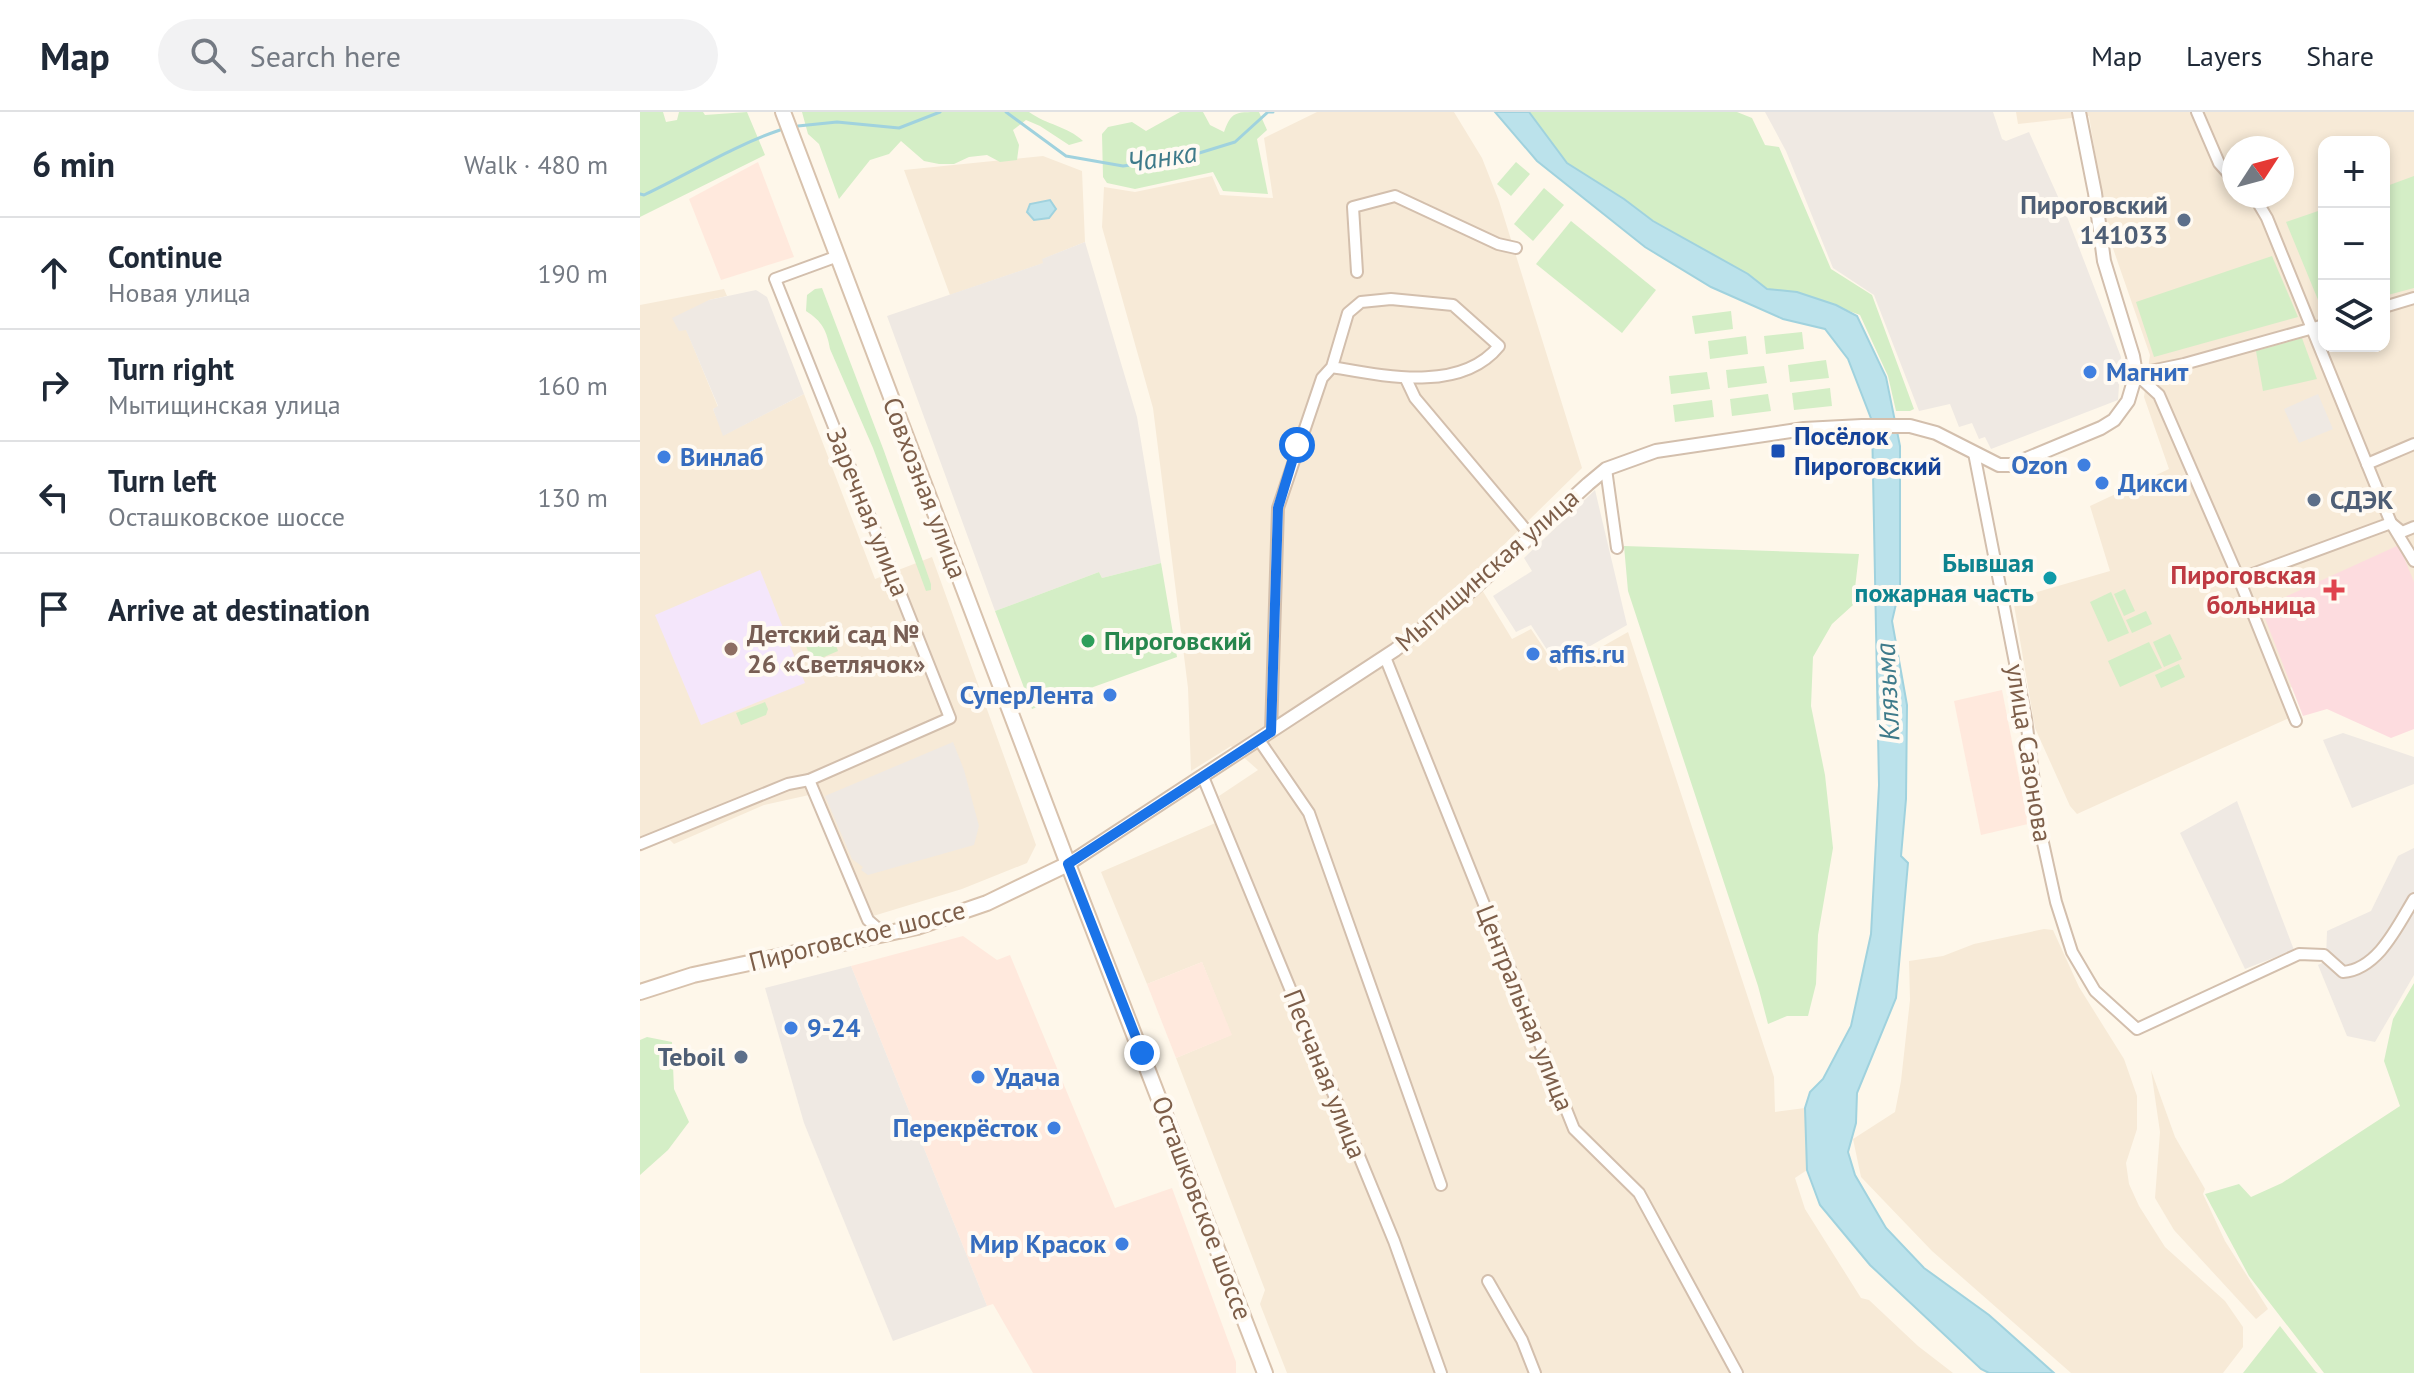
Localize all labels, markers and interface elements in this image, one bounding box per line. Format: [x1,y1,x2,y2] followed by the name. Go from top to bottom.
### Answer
[158,19,718,91] search box
[40,31,110,80] text: Map
[186,33,230,77] icon: search
[250,36,401,75] text: Search here
[2091,37,2142,74] text: Map
[2186,37,2262,74] text: Layers
[2306,37,2374,74] text: Share
[1124,133,1200,180] water label: Чанка
[2222,136,2294,208] north arrow
[2318,136,2390,352] map controls
[2318,136,2390,208] button: +
[32,142,115,186] text: 6 min
[464,148,608,181] text: Walk · 480 m
[2020,188,2168,251] place label: Пироговский 141033
[2318,208,2390,280] button: −
[2175,211,2193,229] marker: Пироговский 141033
[108,237,222,276] text: Continue
[32,251,76,295] icon: ahead
[537,257,608,290] text: 190 m
[108,276,251,309] text: Новая улица
[2318,280,2390,352] button: layers
[108,349,234,388] text: Turn right
[2106,355,2189,388] place label: Магнит
[32,363,76,407] icon: right
[2081,363,2099,381] marker: Магнит
[537,369,608,402] text: 160 m
[108,388,341,421] text: Мытищинская улица
[876,393,975,583] street label: Совхозная улица
[1794,419,1942,482] place label: Посёлок Пироговский
[820,422,917,601] street label: Заречная улица
[1279,427,1315,463] route start
[680,440,764,473] place label: Винлаб
[1769,442,1787,460] marker: Посёлок Пироговский
[655,448,673,466] marker: Винлаб
[2011,448,2068,481] place label: Ozon
[2075,456,2093,474] marker: Ozon
[108,461,216,500] text: Turn left
[2118,466,2188,499] place label: Дикси
[2093,474,2111,492] marker: Дикси
[32,475,76,519] icon: left
[537,481,608,514] text: 130 m
[1388,481,1585,658] street label: Мытищинская улица
[2330,483,2393,516] place label: СДЭК
[2305,491,2323,509] marker: СДЭК
[108,500,345,533] text: Осташковское шоссе
[1855,546,2034,609] place label: Бывшая пожарная часть
[2171,558,2316,621] place label: Пироговская больница
[2041,569,2059,587] marker: Бывшая пожарная часть
[2323,579,2345,601] marker: Пироговская больница
[32,587,76,631] icon: arrive
[108,590,370,629] text: Arrive at destination
[747,617,926,680] place label: Детский сад № 26 «Светлячок»
[1104,624,1252,657] place label: Пироговский
[1079,632,1097,650] marker: Пироговский
[1549,637,1625,670] place label: affis.ru
[722,640,740,658] marker: Детский сад № 26 «Светлячок»
[1865,642,1908,742] water label: Клязьма
[1524,645,1542,663] marker: affis.ru
[1999,661,2060,844] street label: улица Сазонова
[960,678,1094,711] place label: СуперЛента
[1101,686,1119,704] marker: СуперЛента
[745,893,969,978] street label: Пироговское шоссе
[1469,900,1582,1116] street label: Центральная улица
[1276,984,1374,1163] street label: Песчаная улица
[807,1011,861,1044] place label: 9-24
[782,1019,800,1037] marker: 9-24
[1124,1035,1160,1071] route end
[658,1040,725,1073] place label: Teboil
[732,1048,750,1066] marker: Teboil
[993,1060,1060,1093] place label: Удача
[969,1068,987,1086] marker: Удача
[1145,1091,1260,1324] street label: Осташковское шоссе
[893,1111,1038,1144] place label: Перекрёсток
[1045,1119,1063,1137] marker: Перекрёсток
[970,1227,1106,1260] place label: Мир Красок
[1113,1235,1131,1253] marker: Мир Красок

